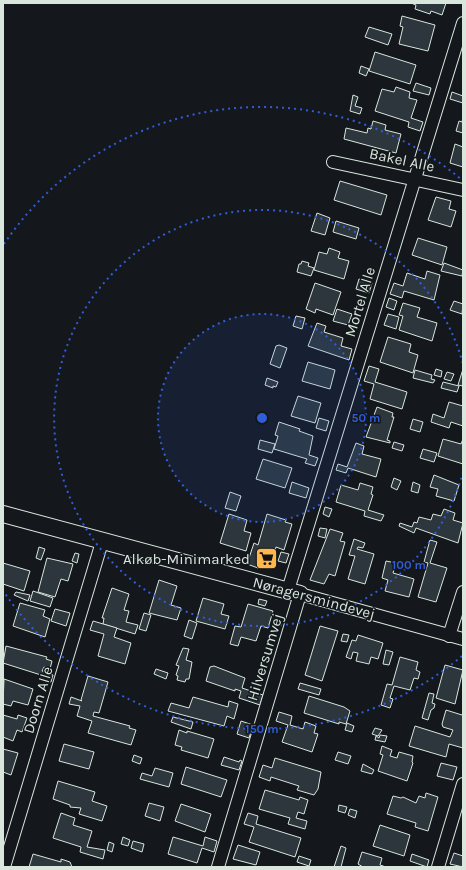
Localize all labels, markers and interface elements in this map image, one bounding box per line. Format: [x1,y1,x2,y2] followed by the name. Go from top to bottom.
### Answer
[368,144,436,176] street label: Bakel Alle
[341,265,379,339] street label: Mortel Alle
[255,411,269,425] centre of rings
[352,411,381,425] text: 50 m
[253,546,279,572] supermarket icon: Alkøb-Minimarked
[123,550,250,568] place label: Alkøb-Minimarked
[392,558,426,572] text: 100 m
[251,573,377,623] street label: Nøragersmindevej
[243,611,287,703] street label: Hilversumvej
[19,664,57,736] street label: Doorn Alle
[245,722,279,736] text: 150 m

